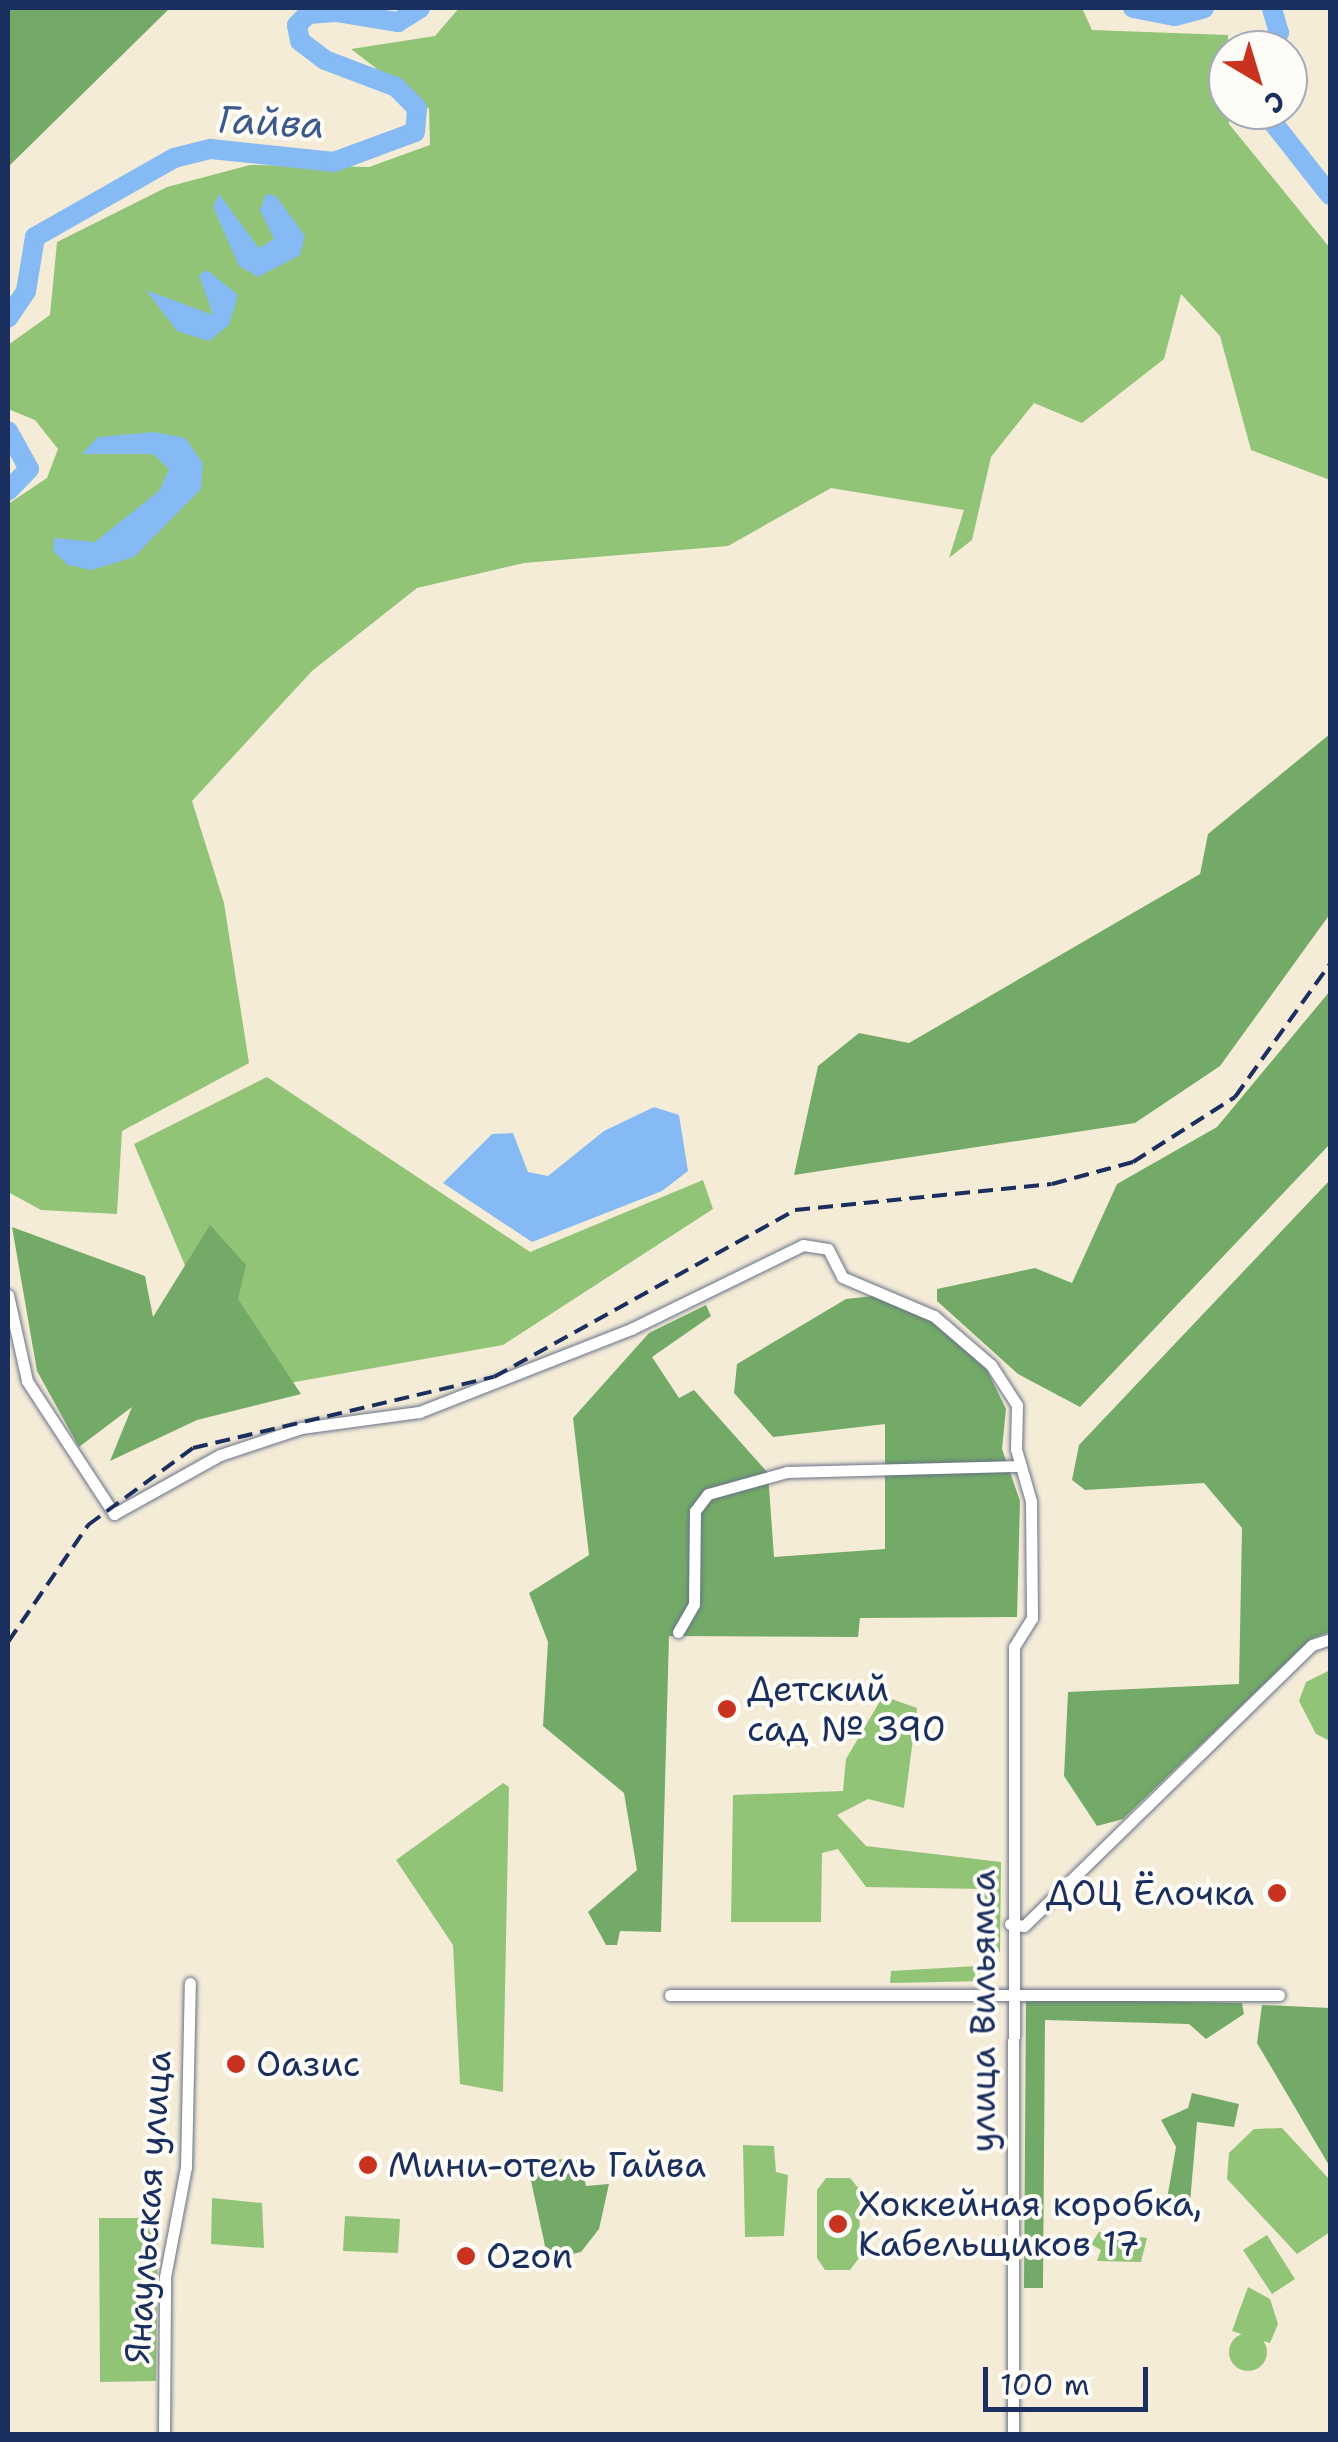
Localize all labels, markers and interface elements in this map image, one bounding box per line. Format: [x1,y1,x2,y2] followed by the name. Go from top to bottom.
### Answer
[1208,30,1308,130] north arrow
[1257,82,1294,122] text: С
[217,96,325,148] water label: Гайва
[747,1668,946,1750] place label: Детский сад № 390
[716,1698,738,1720] marker: Детский сад № 390
[962,1870,1004,2152] street label: улица Вильямса
[1046,1872,1254,1914] place label: ДОЦ Ёлочка
[1264,1880,1290,1906] marker: ДОЦ Ёлочка
[256,2043,360,2085] place label: Оазис
[116,2049,180,2365] street label: Янаульская улица
[225,2053,247,2075] marker: Оазис
[388,2144,706,2186] place label: Мини-отель Гайва
[357,2154,379,2176] marker: Мини-отель Гайва
[858,2183,1202,2265] place label: Хоккейная коробка, Кабельщиков 17
[827,2213,849,2235] marker: Хоккейная коробка, Кабельщиков 17
[486,2235,573,2277] place label: Ozon
[455,2245,477,2267] marker: Ozon
[988,2347,1153,2409] scale bar
[1000,2364,1090,2405] text: 100 m

